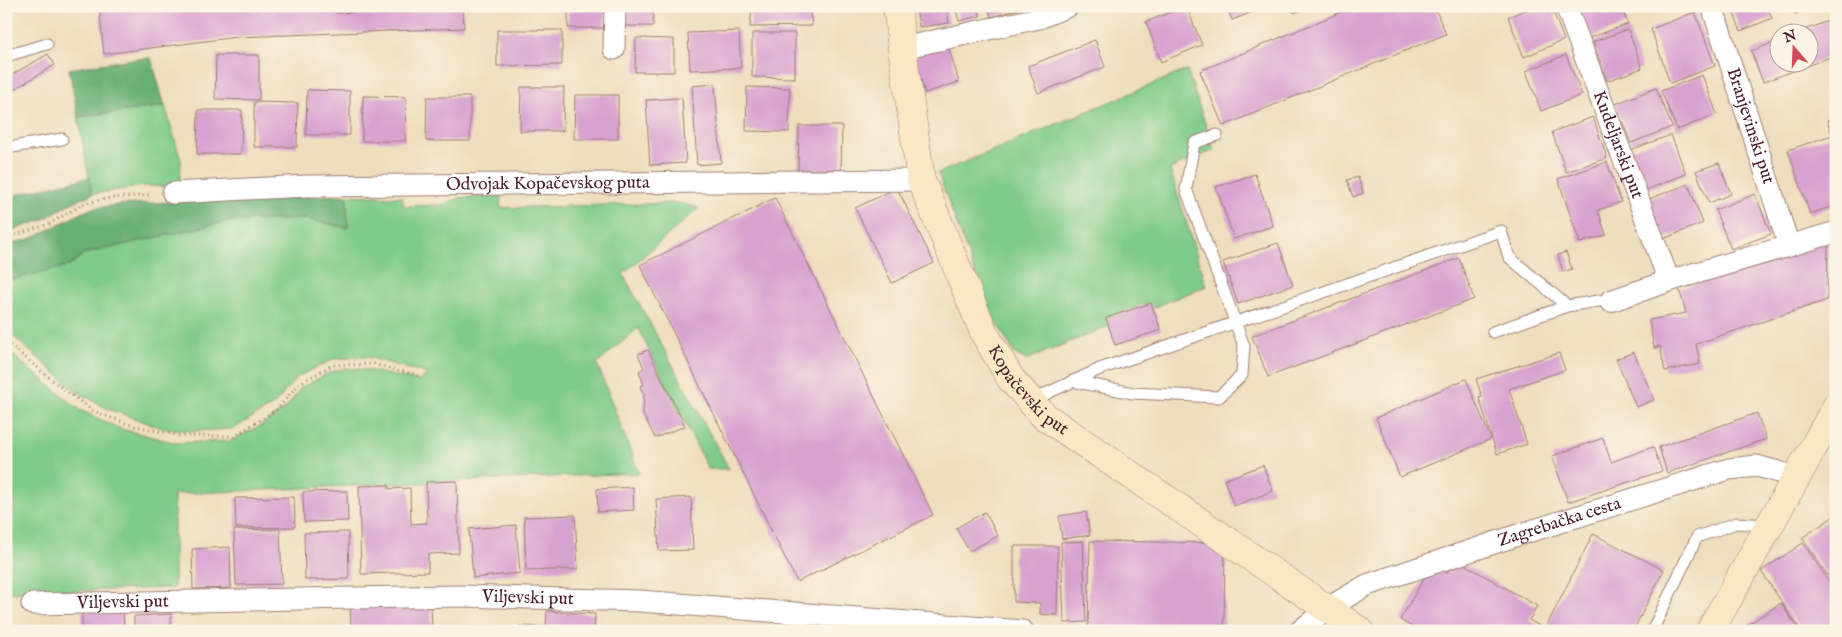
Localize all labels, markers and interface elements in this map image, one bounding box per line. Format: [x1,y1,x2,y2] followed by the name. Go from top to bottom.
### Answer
[1770,22,1820,72] north arrow
[1780,26,1799,47] text: N
[1721,65,1780,187] street label: Branjevinski put
[1587,87,1649,202] street label: Kudeljarski put
[446,171,650,196] street label: Odvojak Kopačevskog puta
[982,341,1073,441] street label: Kopačevski put
[1495,492,1624,552] street label: Zagrebačka cesta
[481,585,574,611] street label: Viljevski put
[76,590,169,615] street label: Viljevski put

